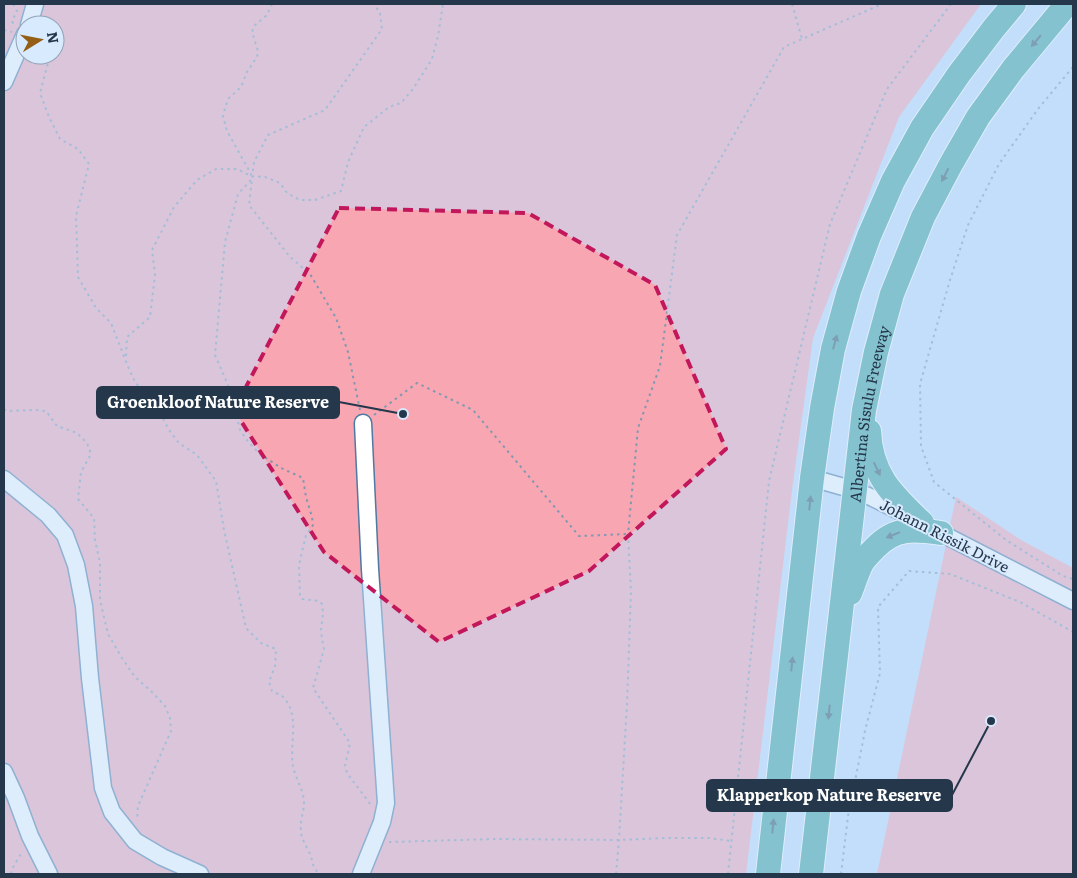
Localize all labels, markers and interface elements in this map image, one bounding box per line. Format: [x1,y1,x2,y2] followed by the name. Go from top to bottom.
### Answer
[15,15,65,65] north arrow
[43,30,65,45] text: N
[1031,35,1042,47] one-way arrow
[941,168,949,182] one-way arrow
[842,322,895,504] street label: Albertina Sisulu Freeway
[831,335,839,350] one-way arrow
[97,387,339,418] callout: Groenkloof Nature Reserve
[107,389,329,413] text: Groenkloof Nature Reserve
[874,462,882,476] one-way arrow
[876,492,1014,578] street label: Johann Rissik Drive
[806,495,814,511] one-way arrow
[886,532,900,540] one-way arrow
[788,656,796,672] one-way arrow
[825,704,833,720] one-way arrow
[707,780,952,811] callout: Klapperkop Nature Reserve
[717,782,941,806] text: Klapperkop Nature Reserve
[769,817,777,833] one-way arrow

